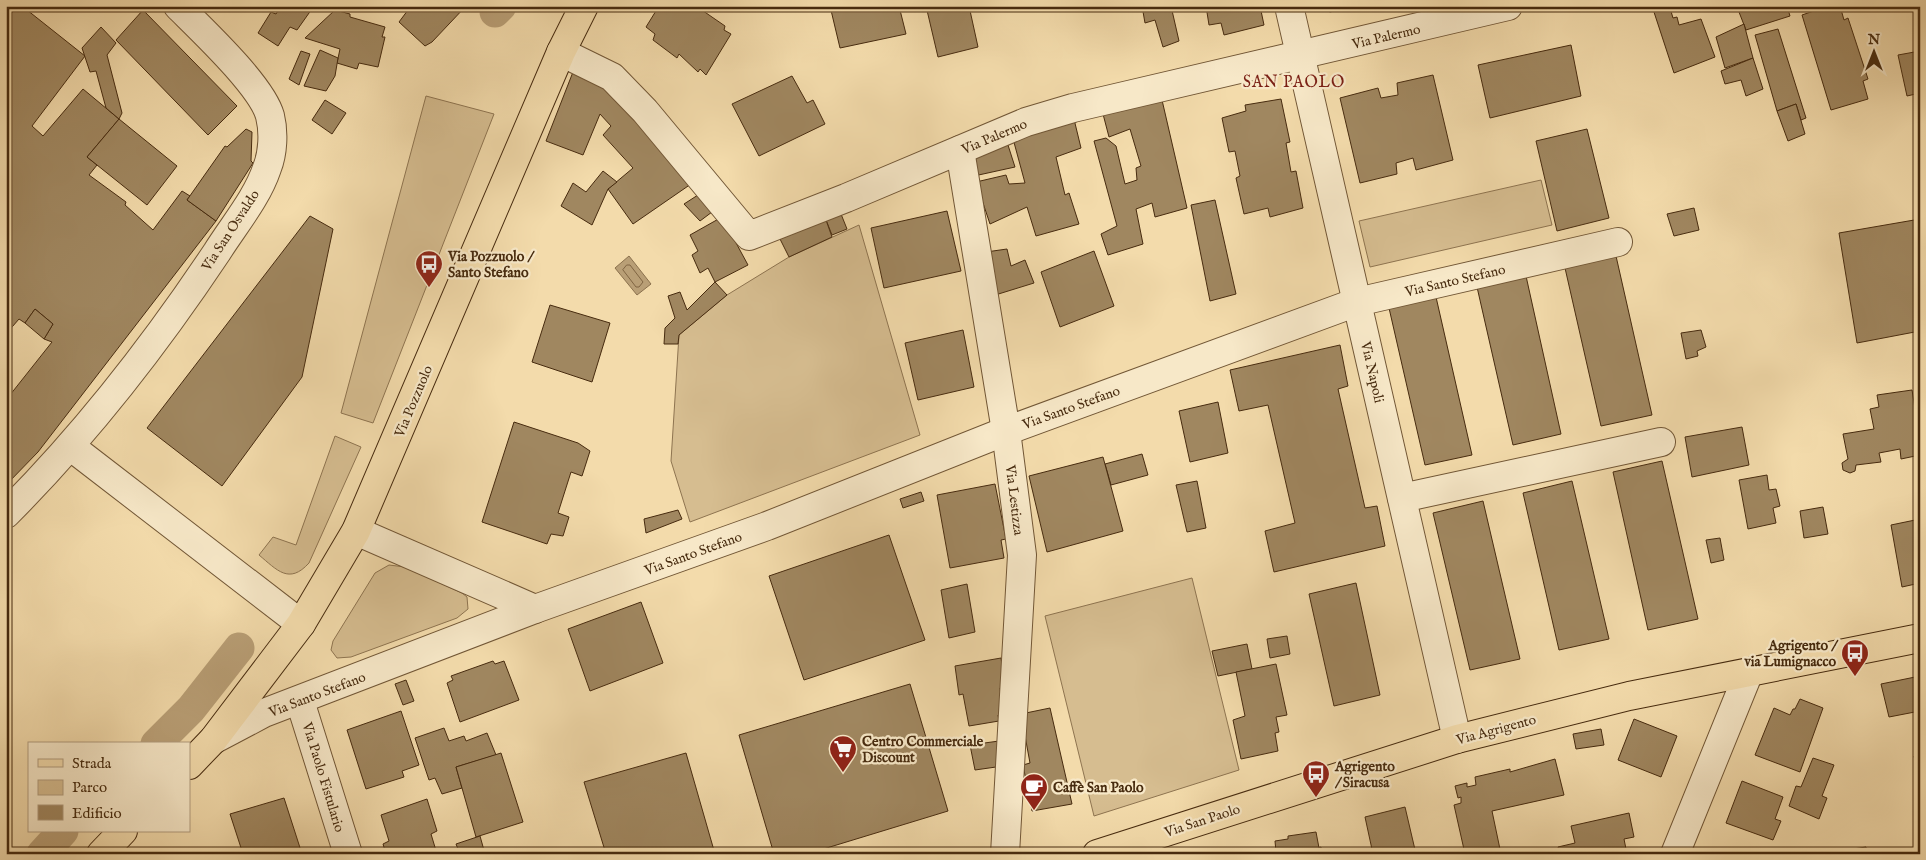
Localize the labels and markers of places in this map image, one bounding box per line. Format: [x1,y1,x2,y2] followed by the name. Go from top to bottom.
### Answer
[447,248,535,282] place label: Via Pozzuolo / Santo Stefano
[414,249,444,288] bus stop icon: Via Pozzuolo / Santo Stefano
[1743,637,1839,671] place label: Agrigento / via Lumignacco
[1840,638,1870,677] bus stop icon: Agrigento / via Lumignacco
[862,733,984,767] place label: Centro Commerciale Discount
[828,734,858,773] supermarket icon: Centro Commerciale Discount
[1334,758,1395,792] place label: Agrigento / Siracusa
[1301,759,1331,798] bus stop icon: Agrigento / Siracusa
[1019,772,1049,811] cafe icon: Caffè San Paolo
[1053,779,1144,797] place label: Caffè San Paolo

